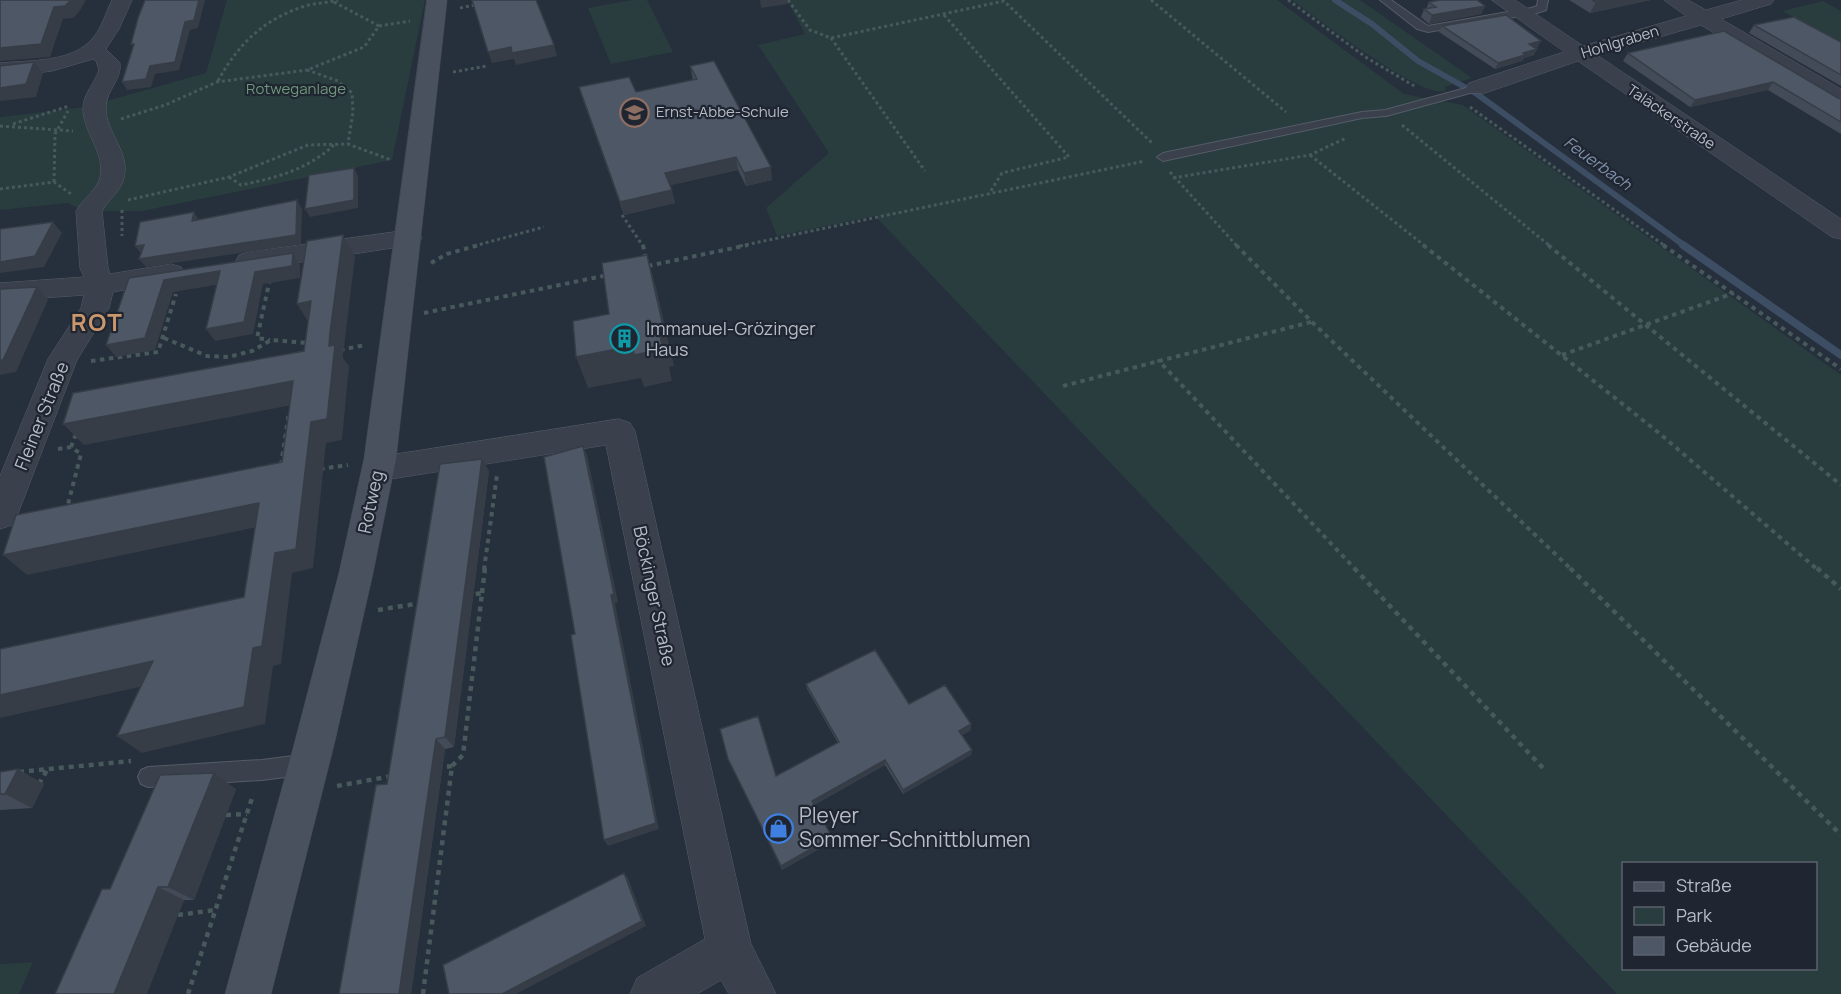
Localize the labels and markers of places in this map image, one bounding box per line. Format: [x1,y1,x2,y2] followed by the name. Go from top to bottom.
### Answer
[619,96,651,128] school or university icon: Ernst-Abbe-Schule
[656,101,789,122] place label: Ernst-Abbe-Schule
[646,316,816,361] place label: Immanuel-Grözinger Haus
[609,323,641,355] building icon: Immanuel-Grözinger Haus
[799,801,1031,853] place label: Pleyer Sommer-Schnittblumen
[762,812,794,844] shop icon: Pleyer Sommer-Schnittblumen

